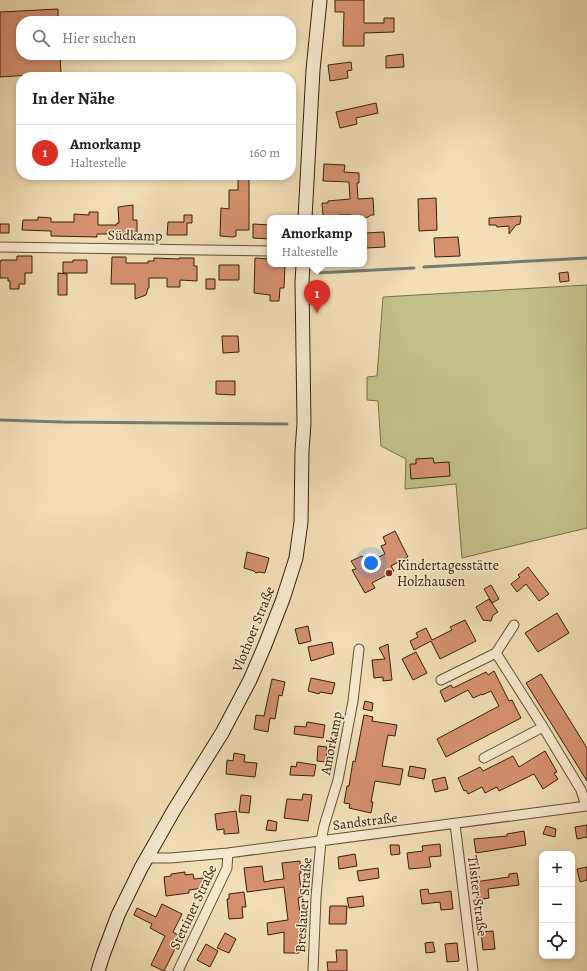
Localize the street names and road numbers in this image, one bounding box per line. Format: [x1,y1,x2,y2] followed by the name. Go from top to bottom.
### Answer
[107,226,163,245] street label: Südkamp
[227,584,279,676] street label: Vlothoer Straße
[316,710,347,777] street label: Amorkamp
[331,808,399,835] street label: Sandstraße
[463,854,492,938] street label: Tilsiter Straße
[291,857,316,953] street label: Breslauer Straße
[165,862,221,953] street label: Stettiner Straße

